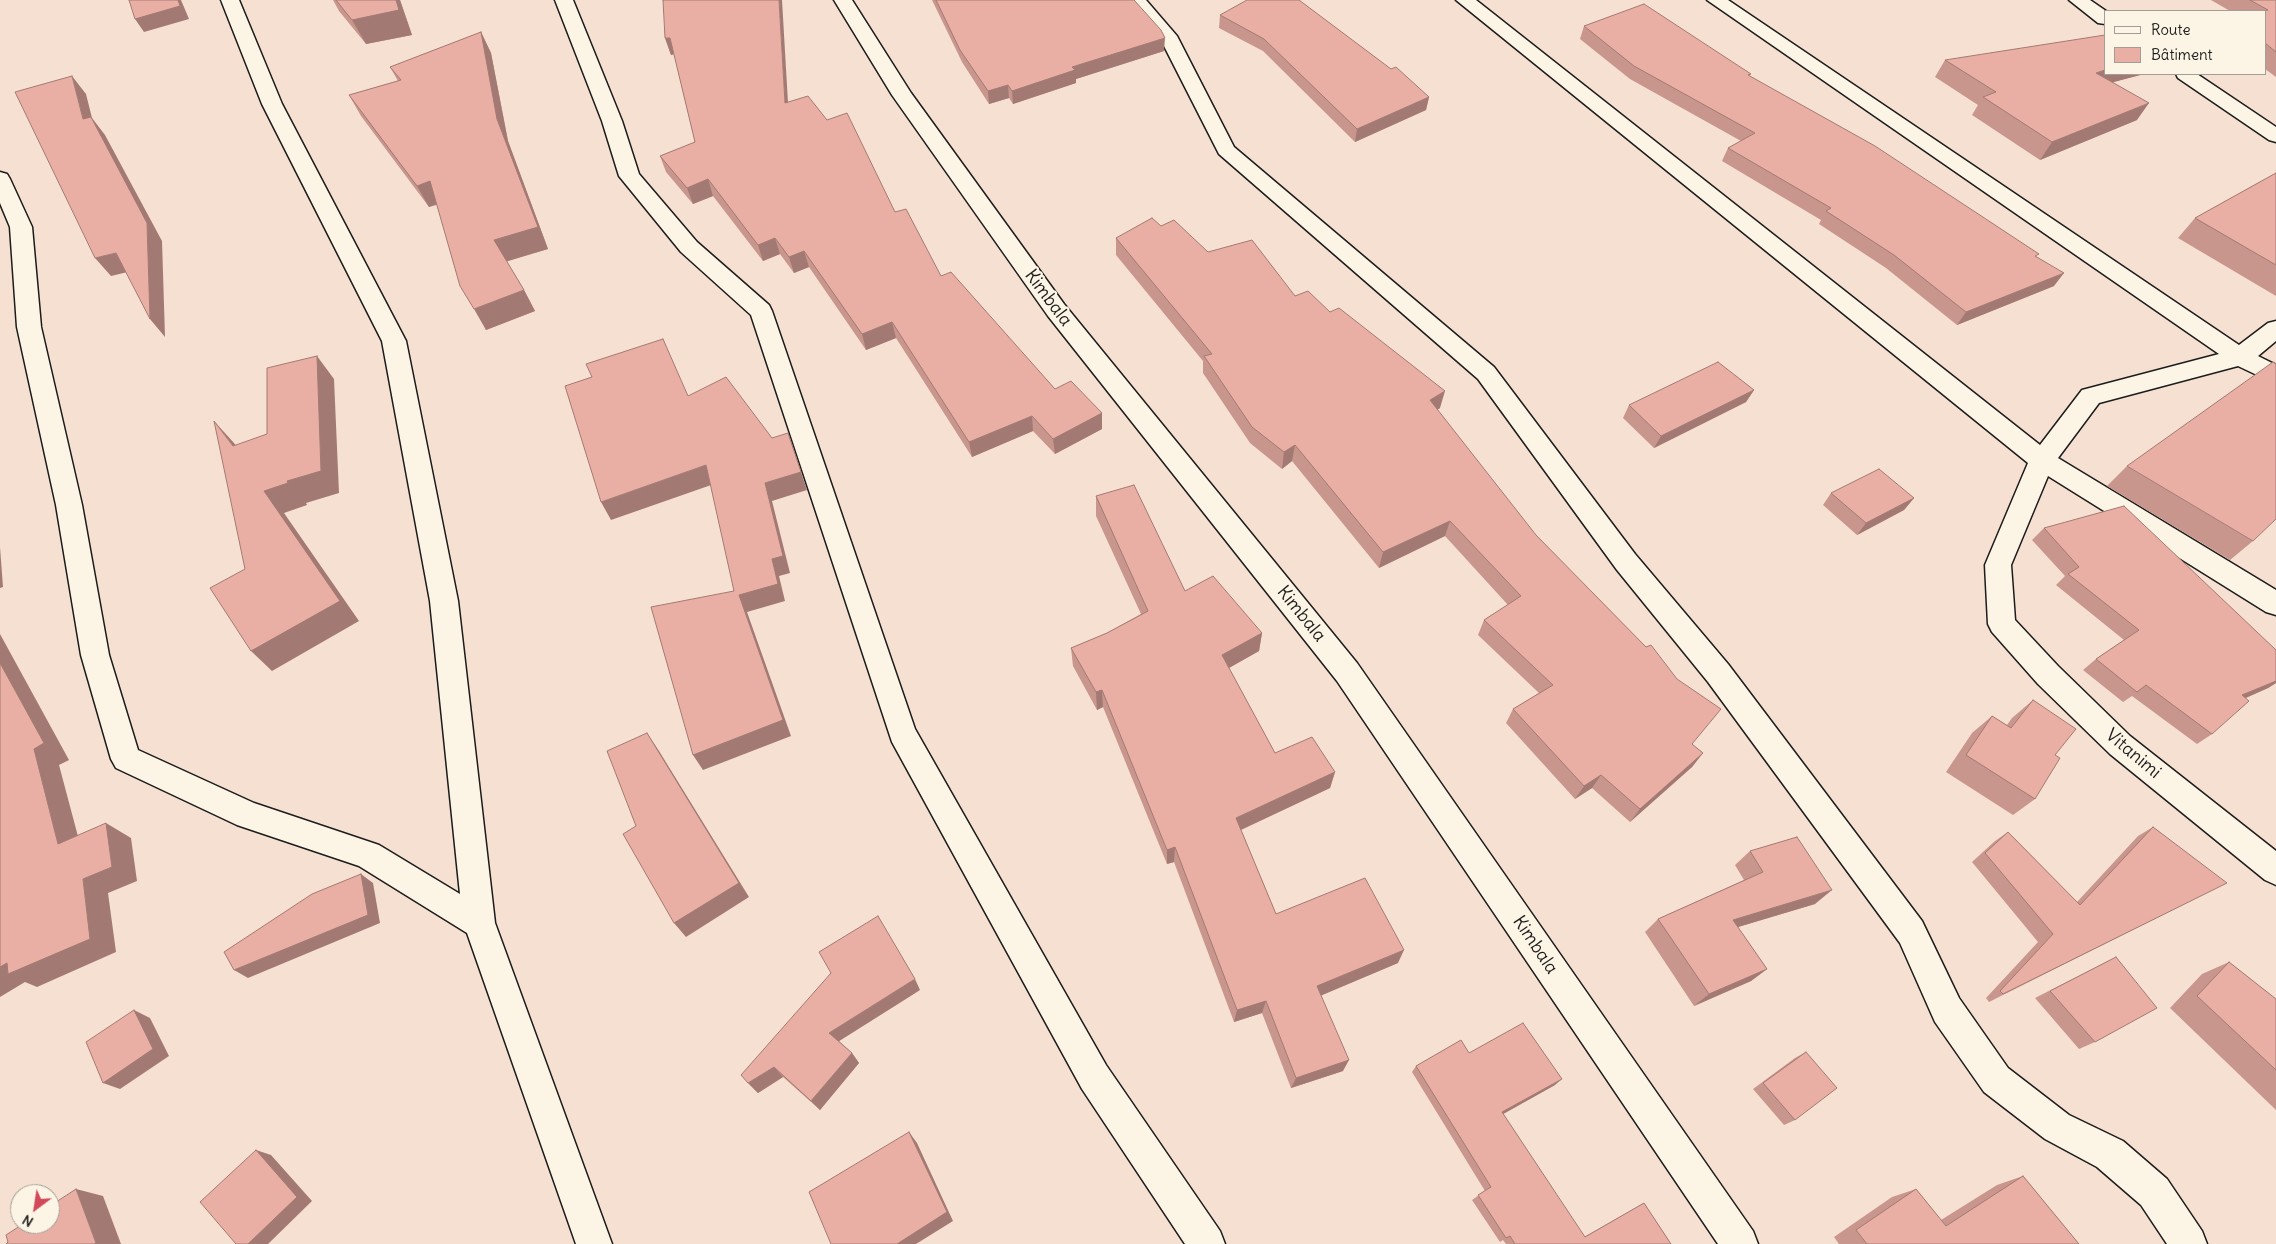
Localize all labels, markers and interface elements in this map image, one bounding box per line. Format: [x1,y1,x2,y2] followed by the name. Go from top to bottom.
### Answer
[2104,10,2266,75] legend
[2151,20,2191,39] text: Route
[2151,45,2213,64] text: Bâtiment
[1020,265,1076,331] street label: Kimbala
[1272,582,1330,646] street label: Kimbala
[2101,725,2165,783] street label: Vitanimi
[1508,912,1562,978] street label: Kimbala
[10,1184,60,1234] north arrow
[19,1211,37,1231] text: N

